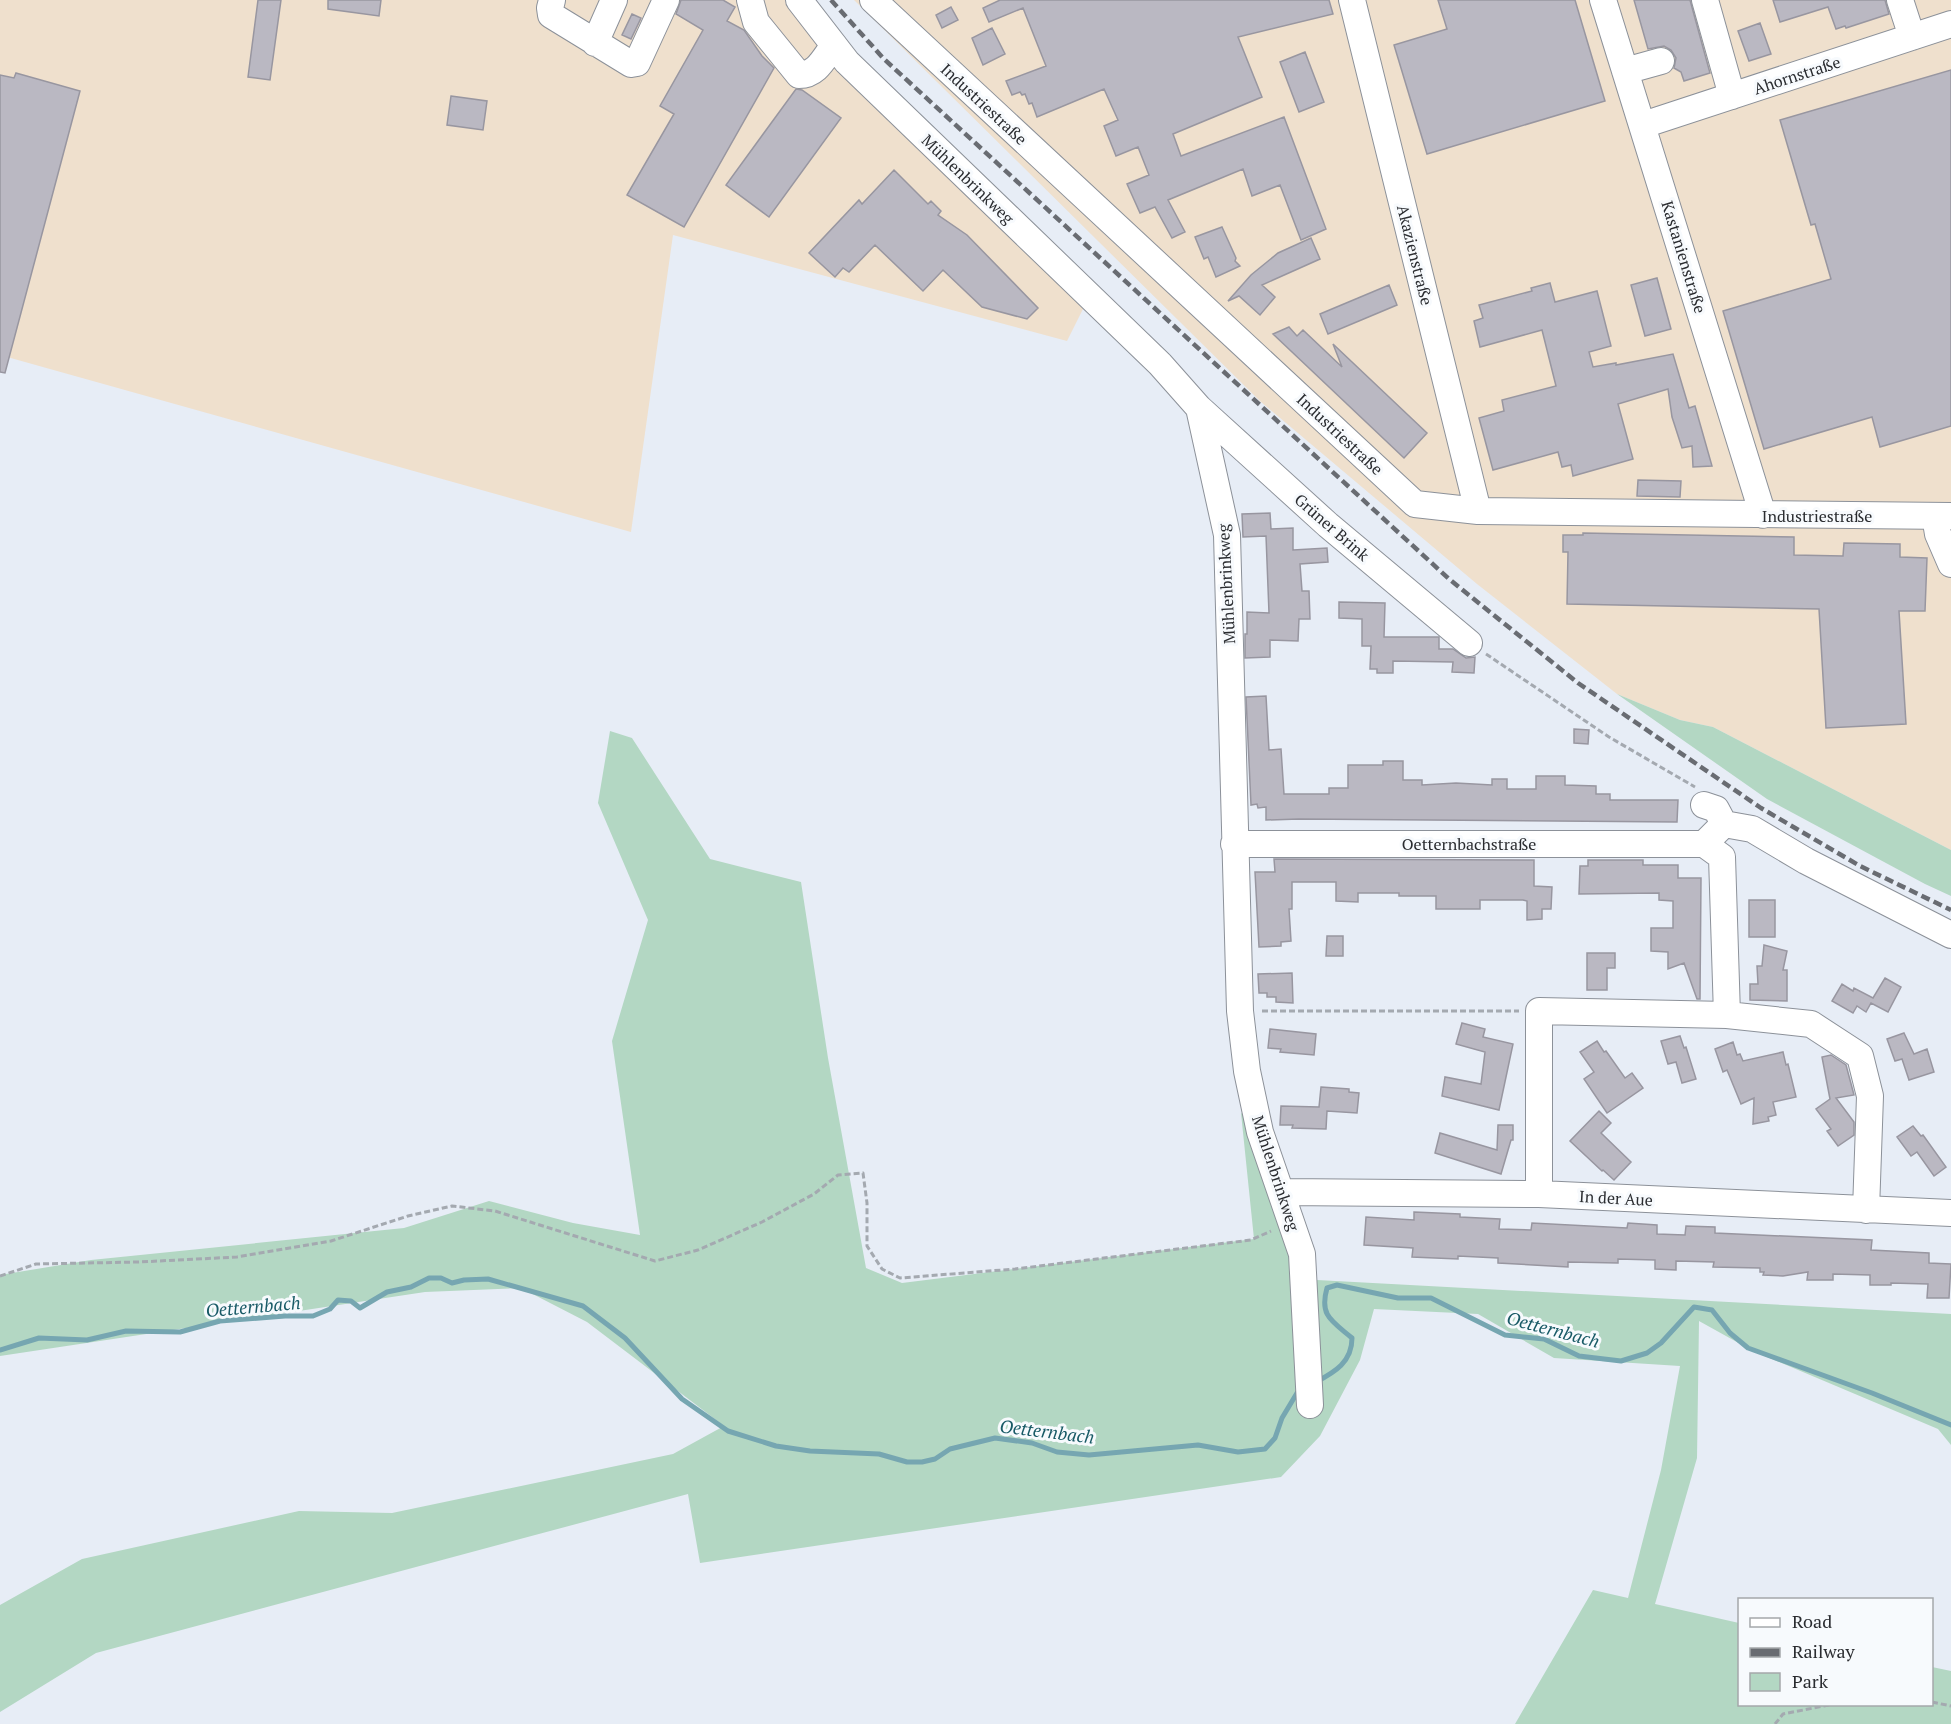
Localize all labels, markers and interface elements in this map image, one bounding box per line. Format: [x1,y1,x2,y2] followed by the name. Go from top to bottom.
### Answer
[1751,51,1843,99] street label: Ahornstraße
[936,58,1032,150] street label: Industriestraße
[917,129,1019,229] street label: Mühlenbrinkweg
[1656,198,1712,316] street label: Kastanienstraße
[1392,202,1438,308] street label: Akazienstraße
[1292,388,1388,480] street label: Industriestraße
[1290,488,1375,566] street label: Grüner Brink
[1762,505,1872,527] street label: Industriestraße
[1212,523,1240,645] street label: Mühlenbrinkweg
[1402,833,1536,855] street label: Oetternbachstraße
[1247,1112,1305,1234] street label: Mühlenbrinkweg
[1579,1185,1653,1211] street label: In der Aue
[205,1290,301,1322] water label: Oetternbach
[1504,1305,1602,1353] water label: Oetternbach
[998,1413,1096,1449] water label: Oetternbach
[1738,1598,1933,1706] legend
[1792,1609,1832,1633] text: Road
[1792,1639,1856,1663] text: Railway
[1792,1669,1829,1693] text: Park

